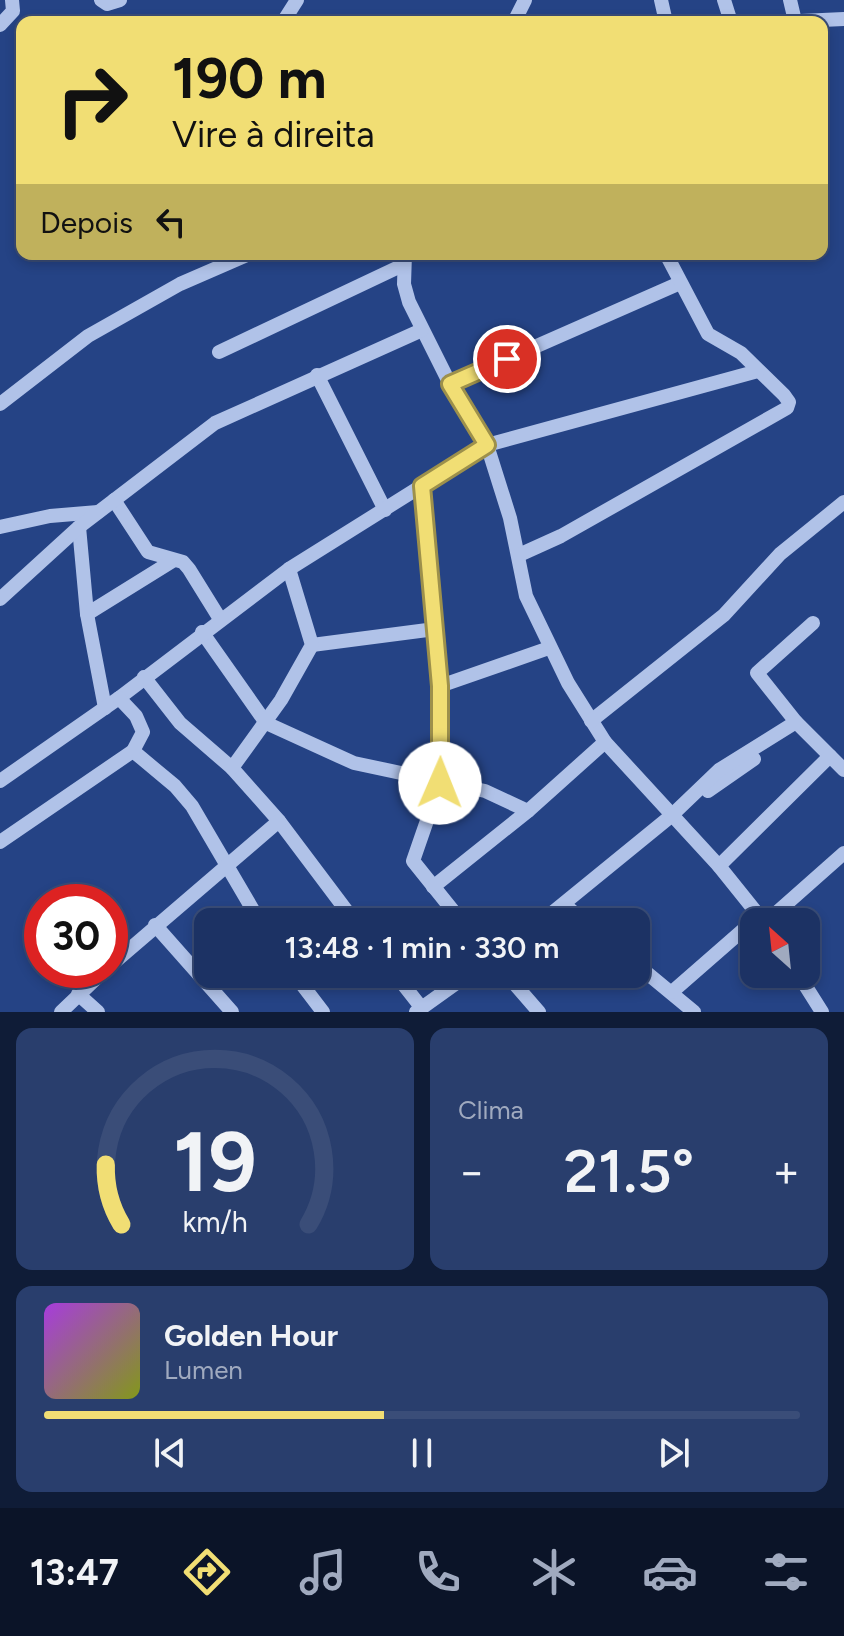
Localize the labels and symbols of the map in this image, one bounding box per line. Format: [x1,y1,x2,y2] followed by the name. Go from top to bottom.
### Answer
[473,325,541,393] pin
[398,741,482,825] position arrow
[24,884,128,988] speed limit sign: 30
[740,908,820,988] north arrow

